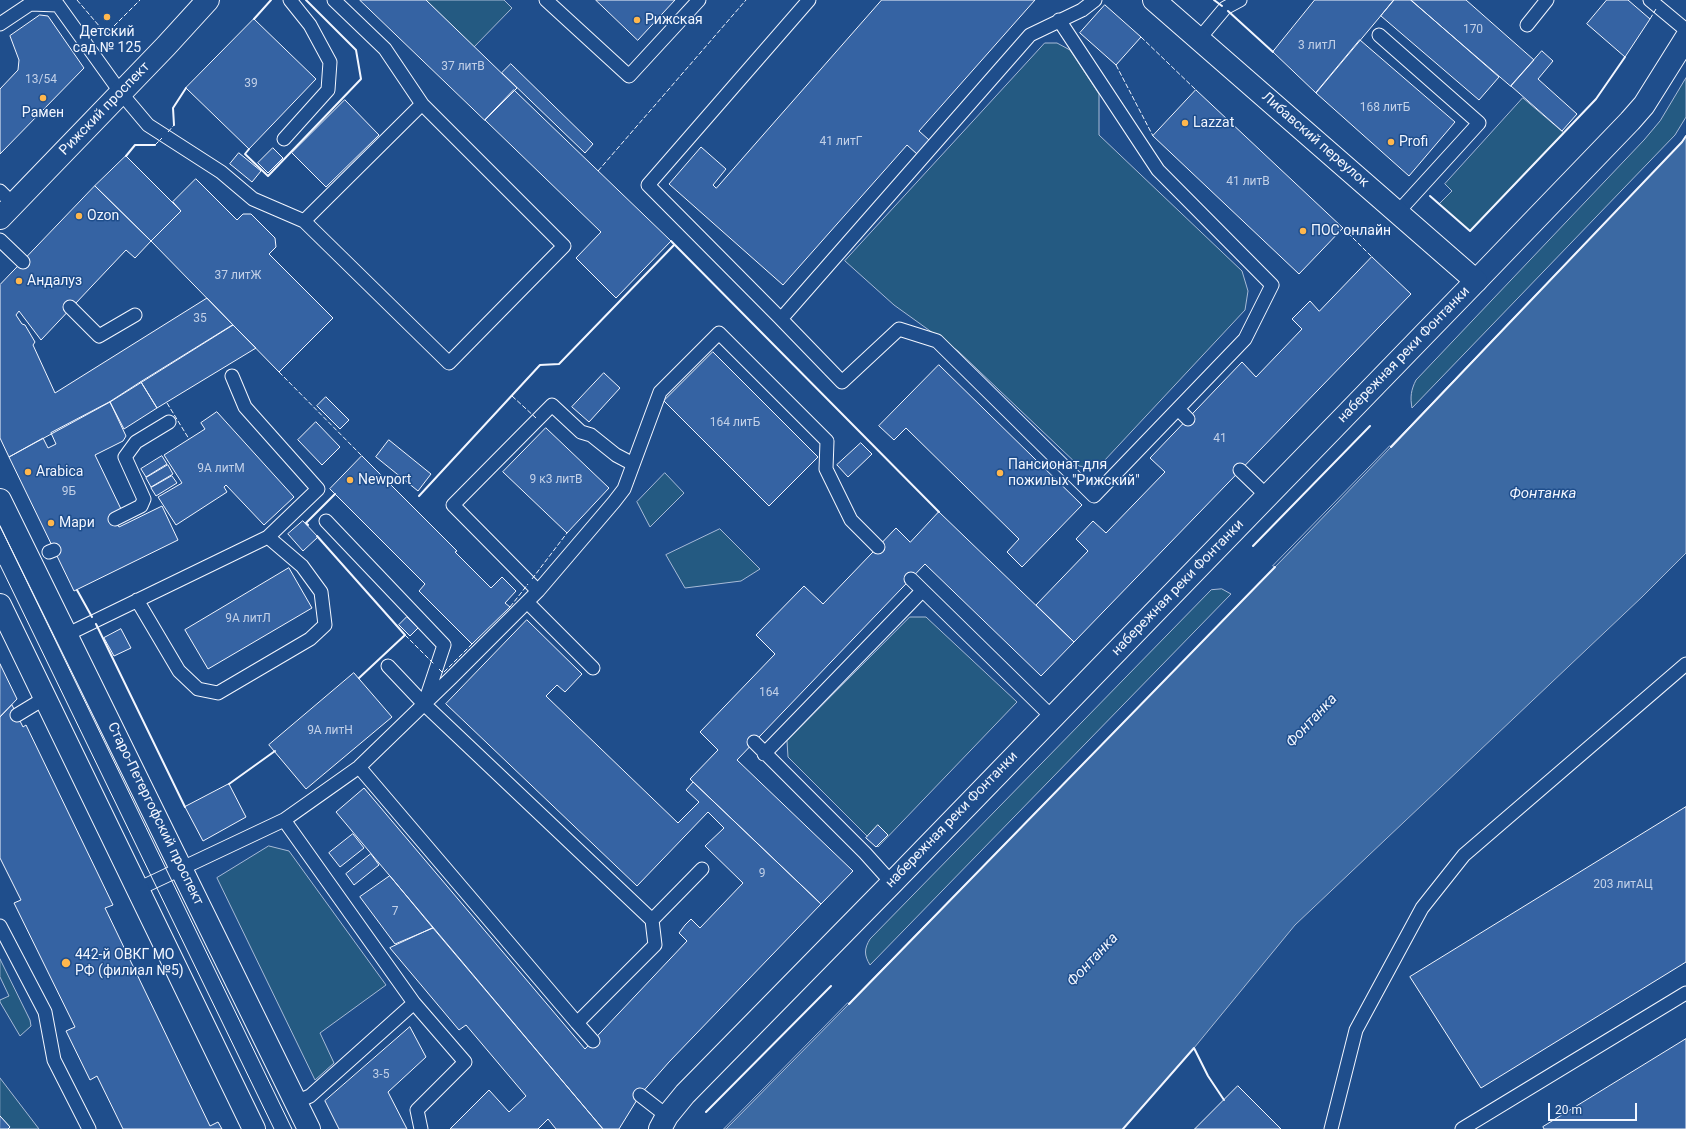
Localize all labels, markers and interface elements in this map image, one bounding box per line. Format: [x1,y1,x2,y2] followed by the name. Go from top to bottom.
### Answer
[102,12,112,22] marker: Детский сад № 125
[645,12,703,28] place label: Рижская
[632,15,642,25] marker: Рижская
[1463,23,1483,37] house number: 170
[73,24,141,56] place label: Детский сад № 125
[1298,39,1336,53] house number: 3 литЛ
[56,59,154,159] street label: Рижский проспект
[441,60,485,74] house number: 37 литВ
[25,73,57,87] house number: 13/54
[244,77,258,91] house number: 39
[1258,89,1372,191] street label: Либавский переулок
[38,93,48,103] marker: Рамен
[1360,101,1410,115] house number: 168 литБ
[22,105,64,121] place label: Рамен
[1193,115,1234,131] place label: Lazzat
[1180,118,1190,128] marker: Lazzat
[1399,134,1428,150] place label: Profi
[820,135,862,149] house number: 41 литГ
[1386,137,1396,147] marker: Profi
[1226,175,1270,189] house number: 41 литВ
[87,208,119,224] place label: Ozon
[74,211,84,221] marker: Ozon
[1311,223,1391,239] place label: ПОС онлайн
[1298,226,1308,236] marker: ПОС онлайн
[215,269,261,283] house number: 37 литЖ
[27,273,82,289] place label: Андалуз
[14,276,24,286] marker: Андалуз
[1334,283,1474,427] street label: набережная реки Фонтанки
[193,312,207,326] house number: 35
[710,416,760,430] house number: 164 литБ
[1213,432,1227,446] house number: 41
[1008,457,1140,490] place label: Пансионат для пожилых "Рижский"
[197,462,245,476] house number: 9А литМ
[36,464,83,480] place label: Arabica
[23,467,33,477] marker: Arabica
[995,468,1005,478] marker: Пансионат для пожилых "Рижский"
[358,472,411,488] place label: Newport
[529,473,583,487] house number: 9 к3 литВ
[345,475,355,485] marker: Newport
[62,485,76,499] house number: 9Б
[1510,485,1576,503] water label: Фонтанка
[59,515,95,531] place label: Мари
[1108,516,1248,660] street label: набережная реки Фонтанки
[46,518,56,528] marker: Мари
[225,612,271,626] house number: 9А литЛ
[759,686,779,700] house number: 164
[1283,690,1341,752] water label: Фонтанка
[103,720,207,908] street label: Старо-Петергофский проспект
[307,724,353,738] house number: 9А литН
[882,748,1022,892] street label: набережная реки Фонтанки
[759,867,765,881] house number: 9
[1593,878,1653,892] house number: 203 литАЦ
[392,905,398,919] house number: 7
[1064,929,1122,991] water label: Фонтанка
[75,947,184,980] place label: 442-й ОВКГ МО РФ (филиал №5)
[60,957,72,969] marker: 442-й ОВКГ МО РФ (филиал №5)
[373,1068,389,1082] house number: 3-5
[1550,1095,1639,1121] scale bar
[1555,1103,1582,1117] text: 20 m

